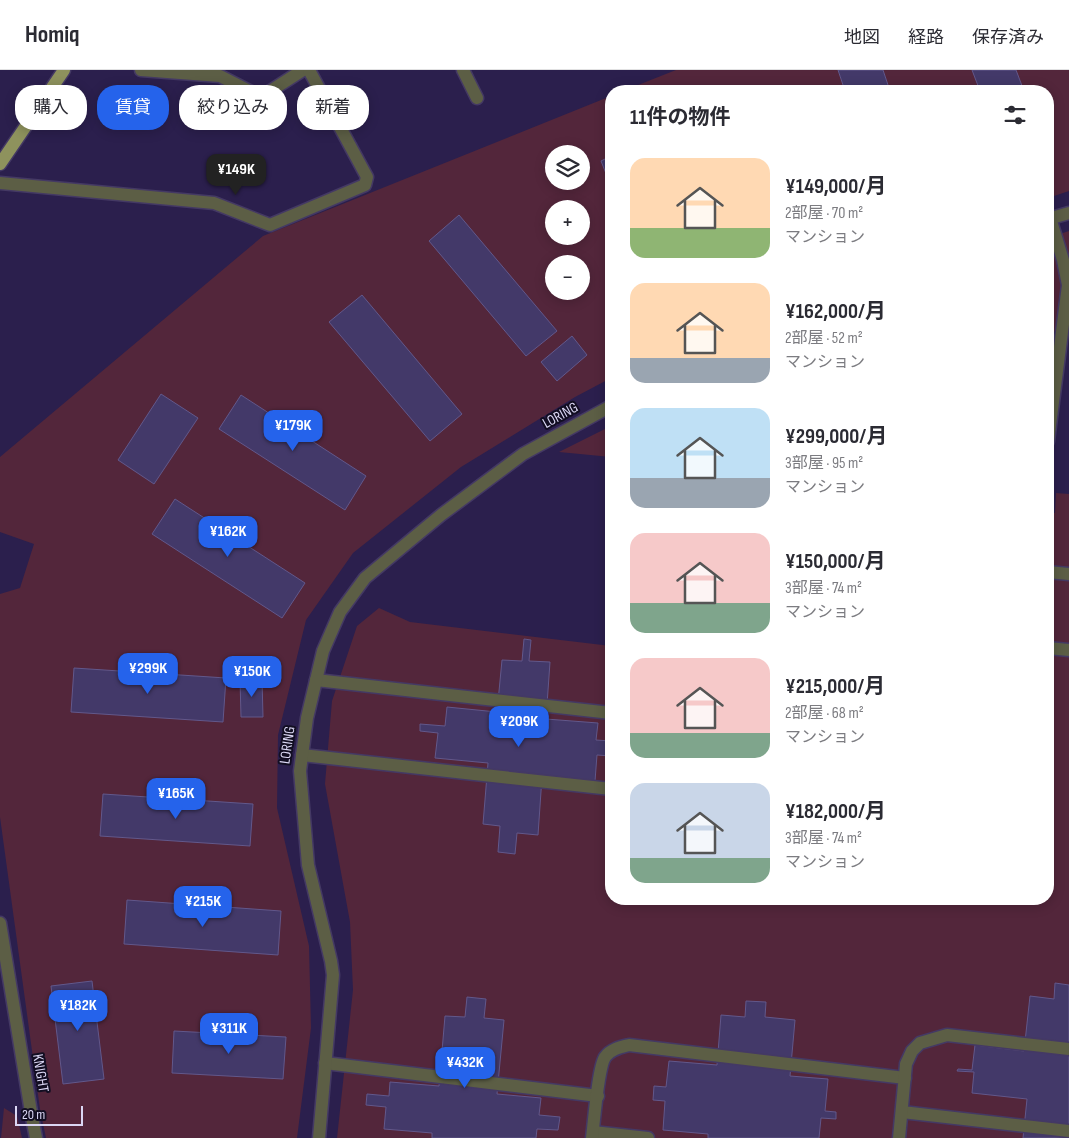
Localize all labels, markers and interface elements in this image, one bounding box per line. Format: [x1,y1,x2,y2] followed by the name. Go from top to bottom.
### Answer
[25,20,79,49] text: Homiq
[844,27,880,48] text: 地図
[908,27,944,48] text: 経路
[972,27,1044,48] text: 保存済み
[15,85,87,130] chip: 購入
[97,85,169,130] chip: 賃貸
[179,85,287,130] chip: 絞り込み
[297,85,369,130] chip: 新着
[1001,101,1029,129] icon: filters
[630,105,730,130] text: 11件の物件
[545,145,590,300] map controls
[545,145,590,190] button: layers
[201,154,271,196] pin: ¥149K
[217,160,255,179] text: ¥149K
[785,174,886,199] text: ¥149,000/月
[670,178,730,238] icon: home
[545,200,590,245] button: +
[785,204,863,223] text: 2部屋 · 70 m²
[785,228,865,247] text: マンション
[545,255,590,300] button: −
[785,299,886,324] text: ¥162,000/月
[670,303,730,363] icon: home
[785,329,863,348] text: 2部屋 · 52 m²
[785,353,865,372] text: マンション
[539,398,581,433] street label: LORING
[258,410,328,452] pin: ¥179K
[275,416,311,435] text: ¥179K
[785,424,887,449] text: ¥299,000/月
[670,428,730,488] icon: home
[785,454,863,473] text: 3部屋 · 95 m²
[785,478,865,497] text: マンション
[193,516,263,558] pin: ¥162K
[209,522,247,541] text: ¥162K
[785,549,885,574] text: ¥150,000/月
[670,553,730,613] icon: home
[785,579,862,598] text: 3部屋 · 74 m²
[785,603,865,622] text: マンション
[113,652,183,695] pin: ¥299K
[217,656,287,698] pin: ¥150K
[129,659,167,678] text: ¥299K
[233,662,271,681] text: ¥150K
[785,674,885,699] text: ¥215,000/月
[670,678,730,738] icon: home
[785,704,864,723] text: 2部屋 · 68 m²
[484,706,554,748] pin: ¥209K
[500,712,538,731] text: ¥209K
[275,725,300,765] street label: LORING
[785,728,865,747] text: マンション
[141,778,211,820] pin: ¥165K
[158,784,194,803] text: ¥165K
[785,799,886,824] text: ¥182,000/月
[670,803,730,863] icon: home
[785,829,862,848] text: 3部屋 · 74 m²
[785,853,865,872] text: マンション
[168,886,238,928] pin: ¥215K
[185,892,221,911] text: ¥215K
[43,990,113,1032] pin: ¥182K
[59,996,97,1015] text: ¥182K
[194,1012,264,1055] pin: ¥311K
[211,1019,247,1038] text: ¥311K
[430,1046,500,1089] pin: ¥432K
[28,1053,53,1094] street label: KNIGHT
[446,1053,484,1072] text: ¥432K
[15,1103,82,1126] scale bar
[22,1106,45,1123] text: 20 m

